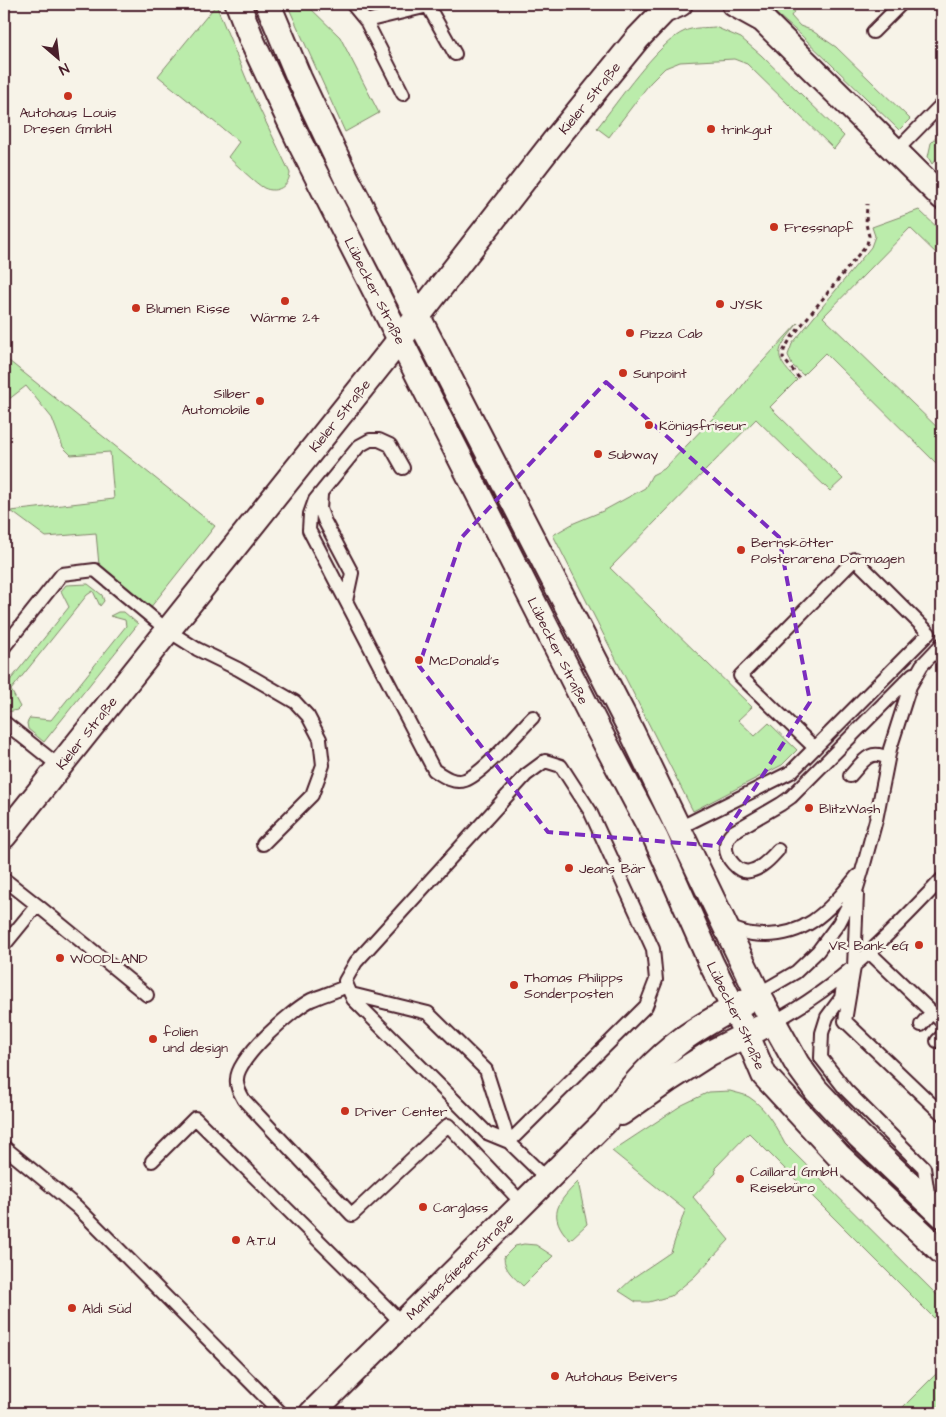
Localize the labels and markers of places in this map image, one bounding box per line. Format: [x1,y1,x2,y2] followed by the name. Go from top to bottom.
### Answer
[62,90,74,102] marker: Autohaus Louis Dresen GmbH
[19,103,117,139] place label: Autohaus Louis Dresen GmbH
[721,120,772,140] place label: trinkgut
[705,123,717,135] marker: trinkgut
[784,218,854,238] place label: Fressnapf
[768,221,780,233] marker: Fressnapf
[279,295,291,307] marker: Wärme 24
[730,295,763,315] place label: JYSK
[714,298,726,310] marker: JYSK
[146,299,230,319] place label: Blumen Risse
[130,302,142,314] marker: Blumen Risse
[250,308,320,328] place label: Wärme 24
[640,324,703,344] place label: Pizza Cab
[624,327,636,339] marker: Pizza Cab
[633,364,687,384] place label: Sunpoint
[617,367,629,379] marker: Sunpoint
[182,384,250,420] place label: Silber Automobile
[254,395,266,407] marker: Silber Automobile
[659,416,747,436] place label: Königsfriseur
[643,419,655,431] marker: Königsfriseur
[608,445,658,465] place label: Subway
[592,448,604,460] marker: Subway
[751,533,905,569] place label: Bernskötter Polsterarena Dormagen
[735,544,747,556] marker: Bernskötter Polsterarena Dormagen
[429,651,499,671] place label: McDonald's
[413,654,425,666] marker: McDonald's
[819,799,880,819] place label: BlitzWash
[803,802,815,814] marker: BlitzWash
[579,859,646,879] place label: Jeans Bär
[563,862,575,874] marker: Jeans Bär
[829,936,909,956] place label: VR Bank eG
[913,939,925,951] marker: VR Bank eG
[70,949,148,969] place label: WOODLAND
[54,952,66,964] marker: WOODLAND
[524,968,623,1004] place label: Thomas Philipps Sonderposten
[508,979,520,991] marker: Thomas Philipps Sonderposten
[163,1022,228,1058] place label: folien und design
[147,1033,159,1045] marker: folien und design
[355,1102,448,1122] place label: Driver Center
[339,1105,351,1117] marker: Driver Center
[750,1162,839,1198] place label: Caillard GmbH Reisebüro
[734,1173,746,1185] marker: Caillard GmbH Reisebüro
[433,1198,488,1218] place label: Carglass
[417,1201,429,1213] marker: Carglass
[246,1231,276,1251] place label: A.T.U
[230,1234,242,1246] marker: A.T.U
[82,1299,131,1319] place label: Aldi Süd
[66,1302,78,1314] marker: Aldi Süd
[565,1367,678,1387] place label: Autohaus Beivers
[549,1370,561,1382] marker: Autohaus Beivers

